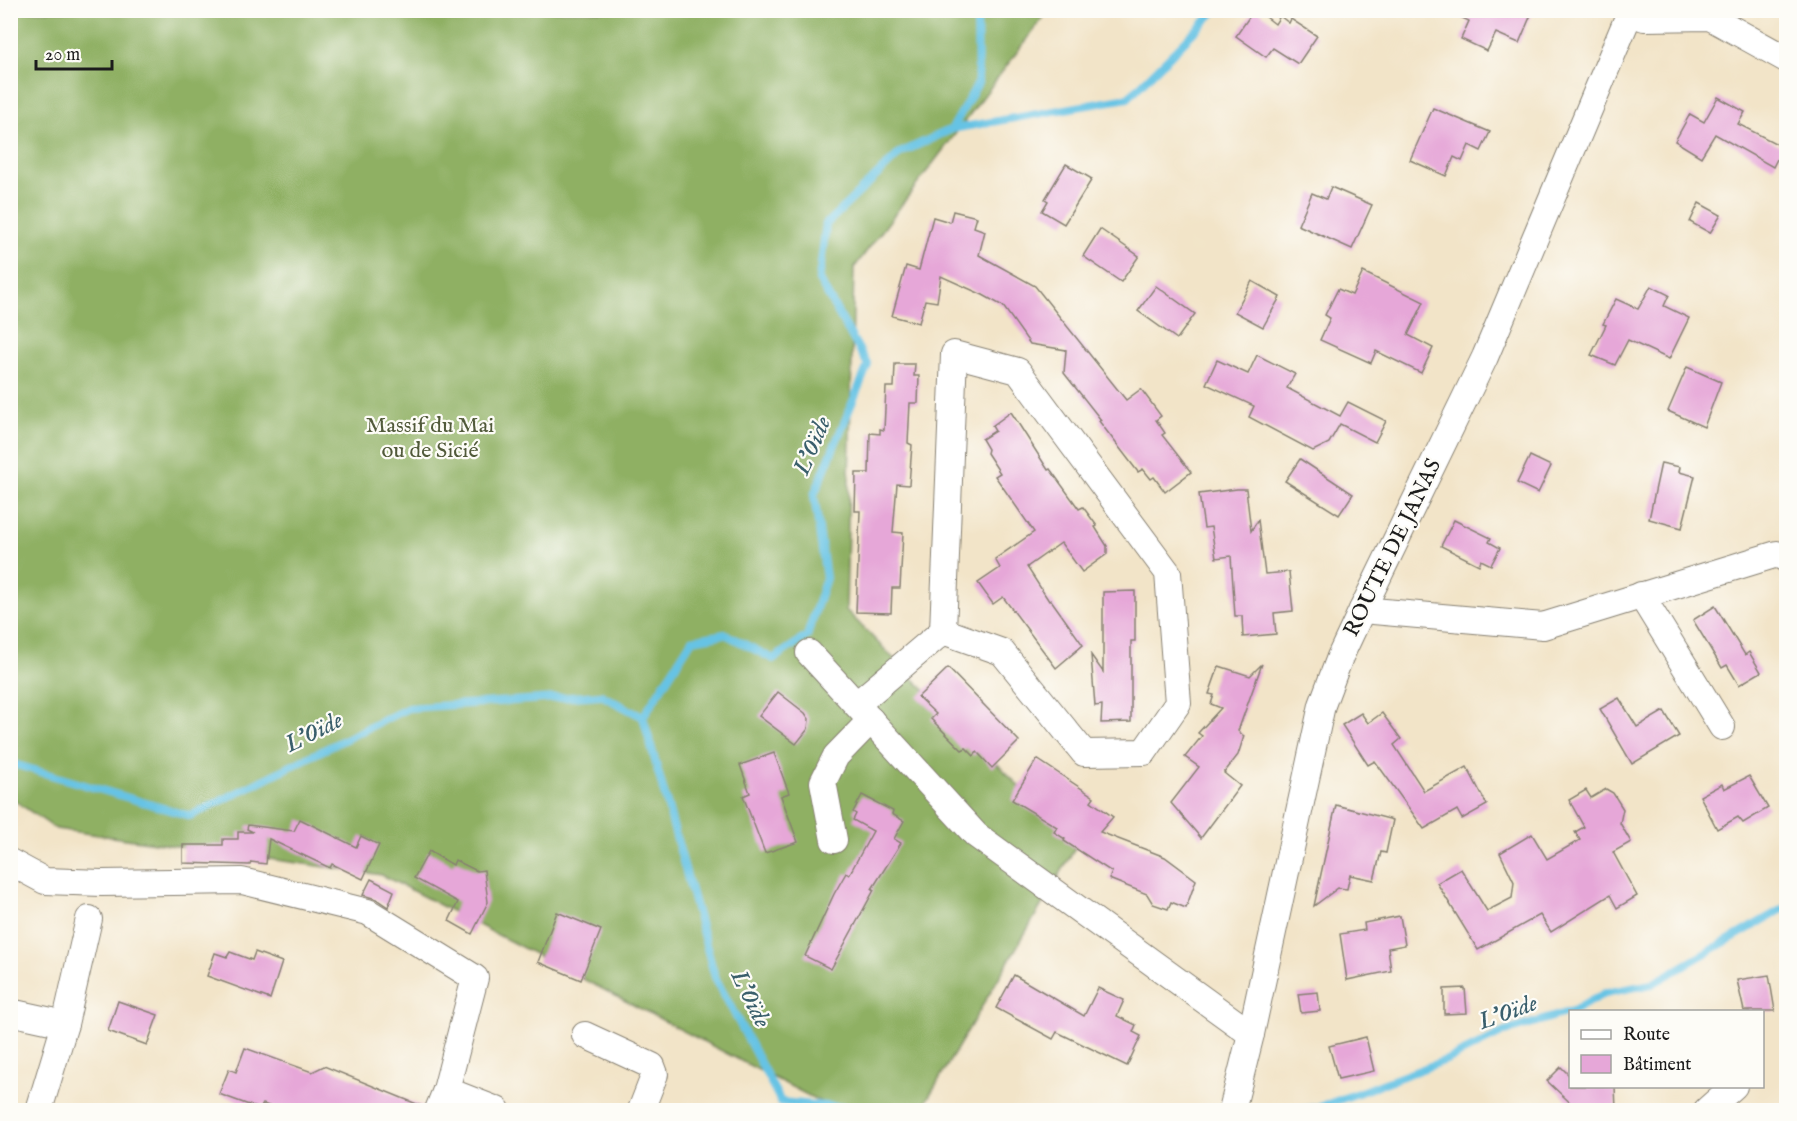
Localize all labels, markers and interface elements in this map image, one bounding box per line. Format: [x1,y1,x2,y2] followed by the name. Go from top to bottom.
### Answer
[36,33,112,71] scale bar
[45,44,80,67] text: 20 m
[366,412,494,465] park label: Massif du Mai ou de Sicié
[786,412,839,481] water label: L'Oïde
[1338,454,1448,642] street label: ROUTE DE JANAS
[279,705,348,761] water label: L'Oïde
[722,964,777,1033] water label: L'Oïde
[1473,988,1542,1038] water label: L'Oïde
[1569,1010,1764,1088] legend
[1623,1024,1670,1047] text: Route
[1623,1054,1692,1077] text: Bâtiment

